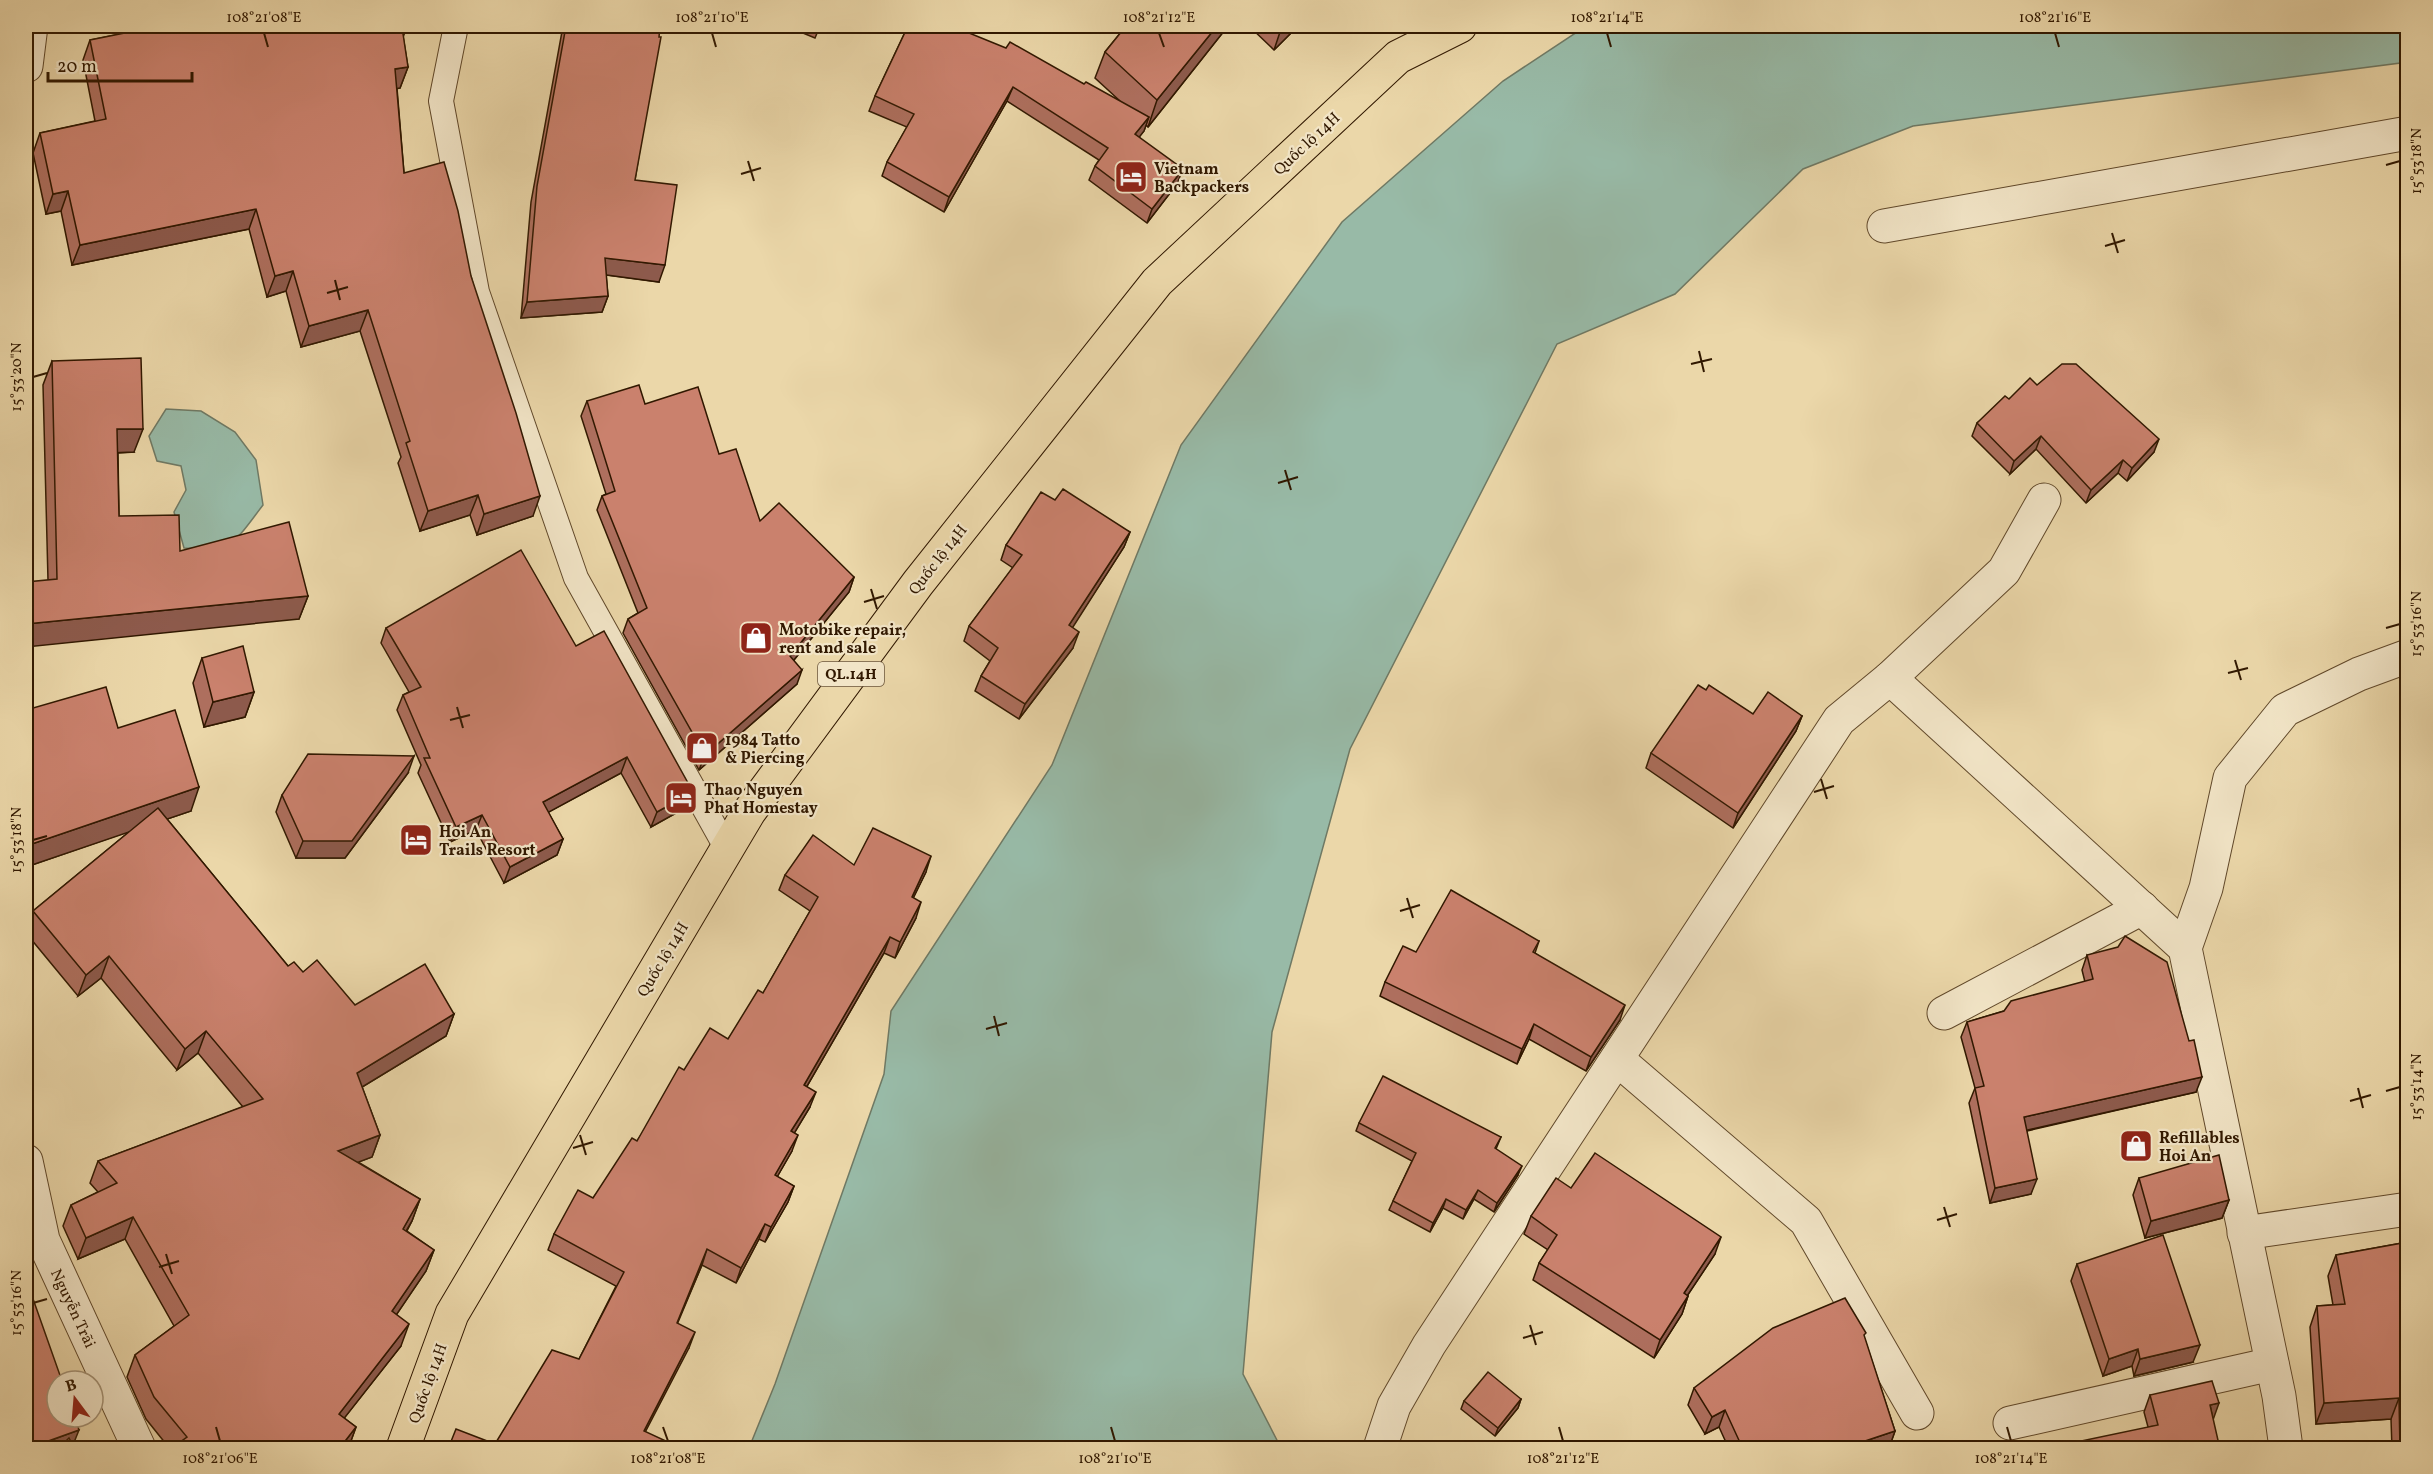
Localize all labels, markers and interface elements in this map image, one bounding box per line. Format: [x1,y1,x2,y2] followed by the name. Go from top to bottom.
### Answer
[226,8,302,29] text: 108°21'08"E
[675,8,749,29] text: 108°21'10"E
[1123,8,1195,29] text: 108°21'12"E
[1570,8,1644,29] text: 108°21'14"E
[2019,8,2091,29] text: 108°21'16"E
[48,45,192,83] scale bar
[57,55,97,80] text: 20 m
[1269,108,1346,181] street label: Quốc lộ 14H
[2407,128,2428,194] text: 15°53'18"N
[1113,159,1149,195] hotel icon: Vietnam Backpackers
[1154,159,1249,199] place label: Vietnam Backpackers
[7,342,28,412] text: 15°53'20"N
[904,520,973,600] street label: Quốc lộ 14H
[2407,591,2428,657] text: 15°53'16"N
[738,620,774,656] shop icon: Motobike repair, rent and sale
[779,620,906,660] place label: Motobike repair, rent and sale
[818,662,884,686] road number: QL.14H
[684,730,720,766] shop icon: 1984 Tatto & Piercing
[725,730,805,770] place label: 1984 Tatto & Piercing
[663,780,699,816] hotel icon: Thao Nguyen Phat Homestay
[704,780,818,820] place label: Thao Nguyen Phat Homestay
[7,807,28,873] text: 15°53'18"N
[398,822,434,858] hotel icon: Hoi An Trails Resort
[439,822,536,862] place label: Hoi An Trails Resort
[633,918,695,1002] street label: Quốc lộ 14H
[2407,1053,2428,1121] text: 15°53'14"N
[2118,1128,2154,1164] shop icon: Refillables Hoi An
[2159,1128,2240,1168] place label: Refillables Hoi An
[44,1266,100,1352] street label: Nguyễn Trãi
[7,1270,28,1336] text: 15°53'16"N
[404,1341,454,1427] street label: Quốc lộ 14H
[45,1369,105,1429] north arrow
[63,1374,80,1399] text: B
[182,1449,258,1470] text: 108°21'06"E
[630,1449,706,1470] text: 108°21'08"E
[1078,1449,1152,1470] text: 108°21'10"E
[1527,1449,1599,1470] text: 108°21'12"E
[1974,1449,2048,1470] text: 108°21'14"E

